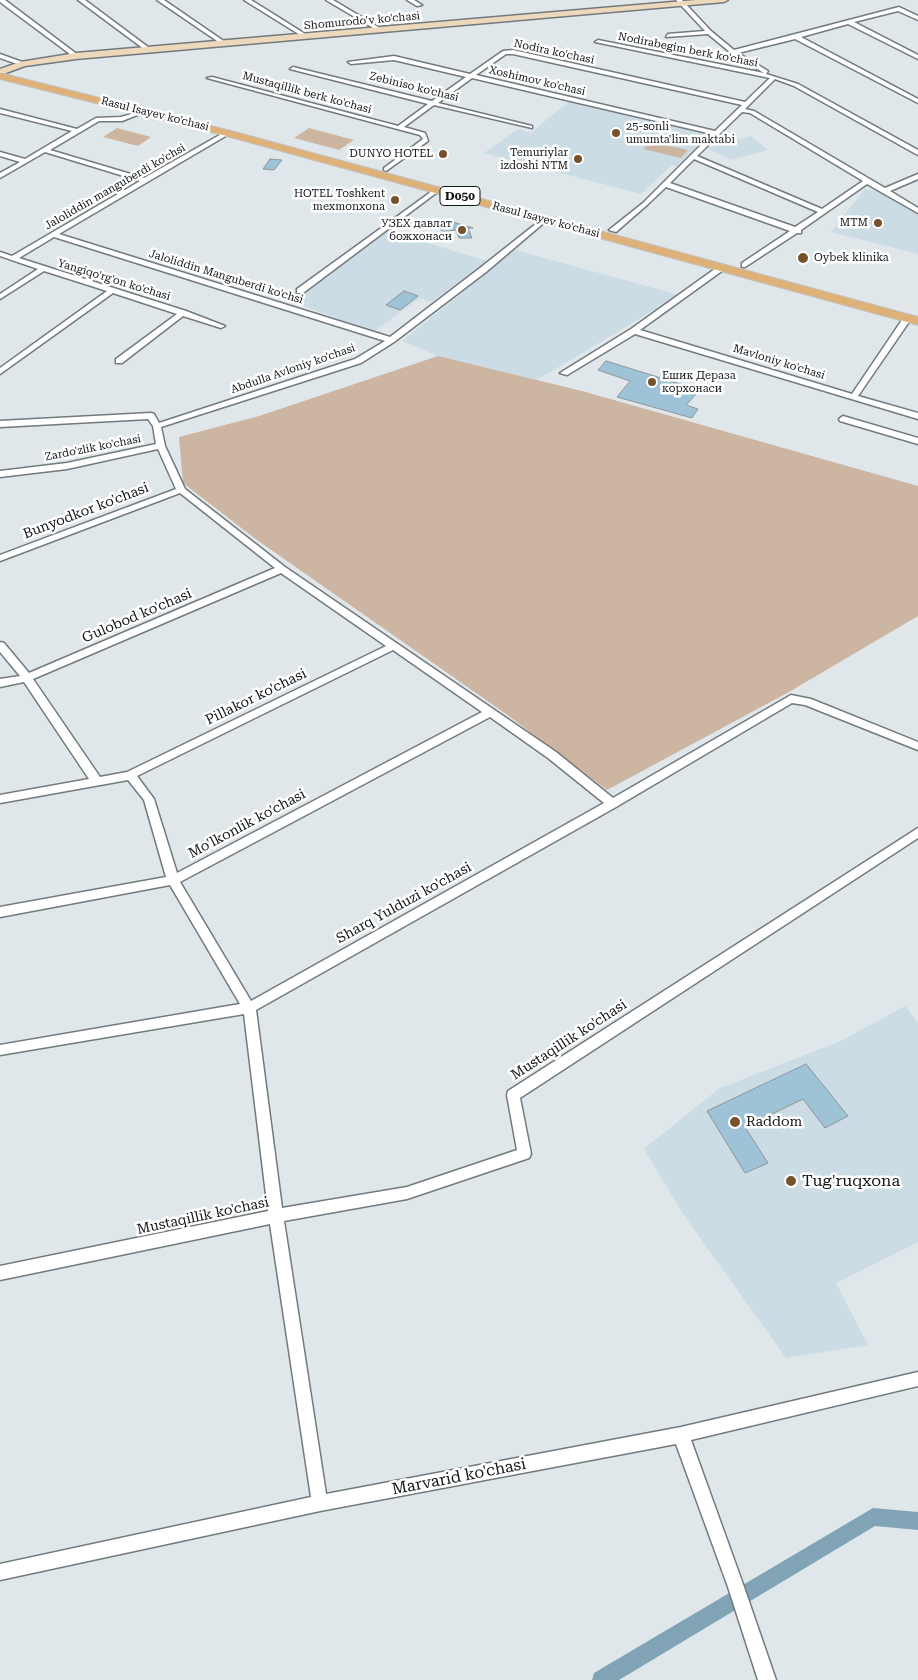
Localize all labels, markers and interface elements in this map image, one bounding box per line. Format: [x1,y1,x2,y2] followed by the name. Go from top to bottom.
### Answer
[303,9,421,33] street label: Shomurodo'v ko'chasi
[617,30,759,70] street label: Nodirabegim berk ko'chasi
[513,37,595,67] street label: Nodira ko'chasi
[487,63,587,99] street label: Xoshimov ko'chasi
[241,69,373,117] street label: Mustaqillik berk ko'chasi
[368,70,460,104] street label: Zebiniso ko'chasi
[100,94,210,134] street label: Rasul Isayev ko'chasi
[626,120,735,146] place label: 25-sonli umumta'lim maktabi
[610,127,622,139] marker: 25-sonli umumta'lim maktabi
[42,141,188,233] street label: Jaloliddin manguberdi ko'chsi
[500,146,568,172] place label: Temuriylar izdoshi NTM
[349,147,433,161] place label: DUNYO HOTEL
[437,148,449,160] marker: DUNYO HOTEL
[572,153,584,165] marker: Temuriylar izdoshi NTM
[294,187,385,213] place label: HOTEL Toshkent mexmonxona
[440,187,480,206] road number: D050
[389,194,401,206] marker: HOTEL Toshkent mexmonxona
[491,199,601,241] street label: Rasul Isayev ko'chasi
[840,216,868,230] place label: MTM
[381,217,452,243] place label: УЗЕХ давлат божхонаси
[872,217,884,229] marker: MTM
[456,224,468,236] marker: УЗЕХ давлат божхонаси
[147,247,305,307] street label: Jaloliddin Manguberdi ko'chsi
[796,251,810,265] marker: Oybek klinika
[814,251,889,265] place label: Oybek klinika
[56,257,172,303] street label: Yangiqo'rg'on ko'chasi
[229,341,357,397] street label: Abdulla Avloniy ko'chasi
[732,342,826,382] street label: Mavloniy ko'chasi
[662,369,736,395] place label: Ешик Дераза корхонаси
[646,376,658,388] marker: Ешик Дераза корхонаси
[44,432,142,464] street label: Zardo'zlik ko'chasi
[21,479,151,543] street label: Bunyodkor ko'chasi
[80,585,194,647] street label: Gulobod ko'chasi
[203,665,309,729] street label: Pillakor ko'chasi
[186,786,308,862] street label: Mo'lkonlik ko'chasi
[333,859,475,947] street label: Sharq Yulduzi ko'chasi
[508,996,630,1084] street label: Mustaqillik ko'chasi
[746,1114,802,1130] place label: Raddom
[728,1115,742,1129] marker: Raddom
[802,1171,900,1191] place label: Tug'ruqxona
[784,1174,798,1188] marker: Tug'ruqxona
[135,1194,271,1238] street label: Mustaqillik ko'chasi
[390,1455,528,1499] street label: Marvarid ko'chasi

